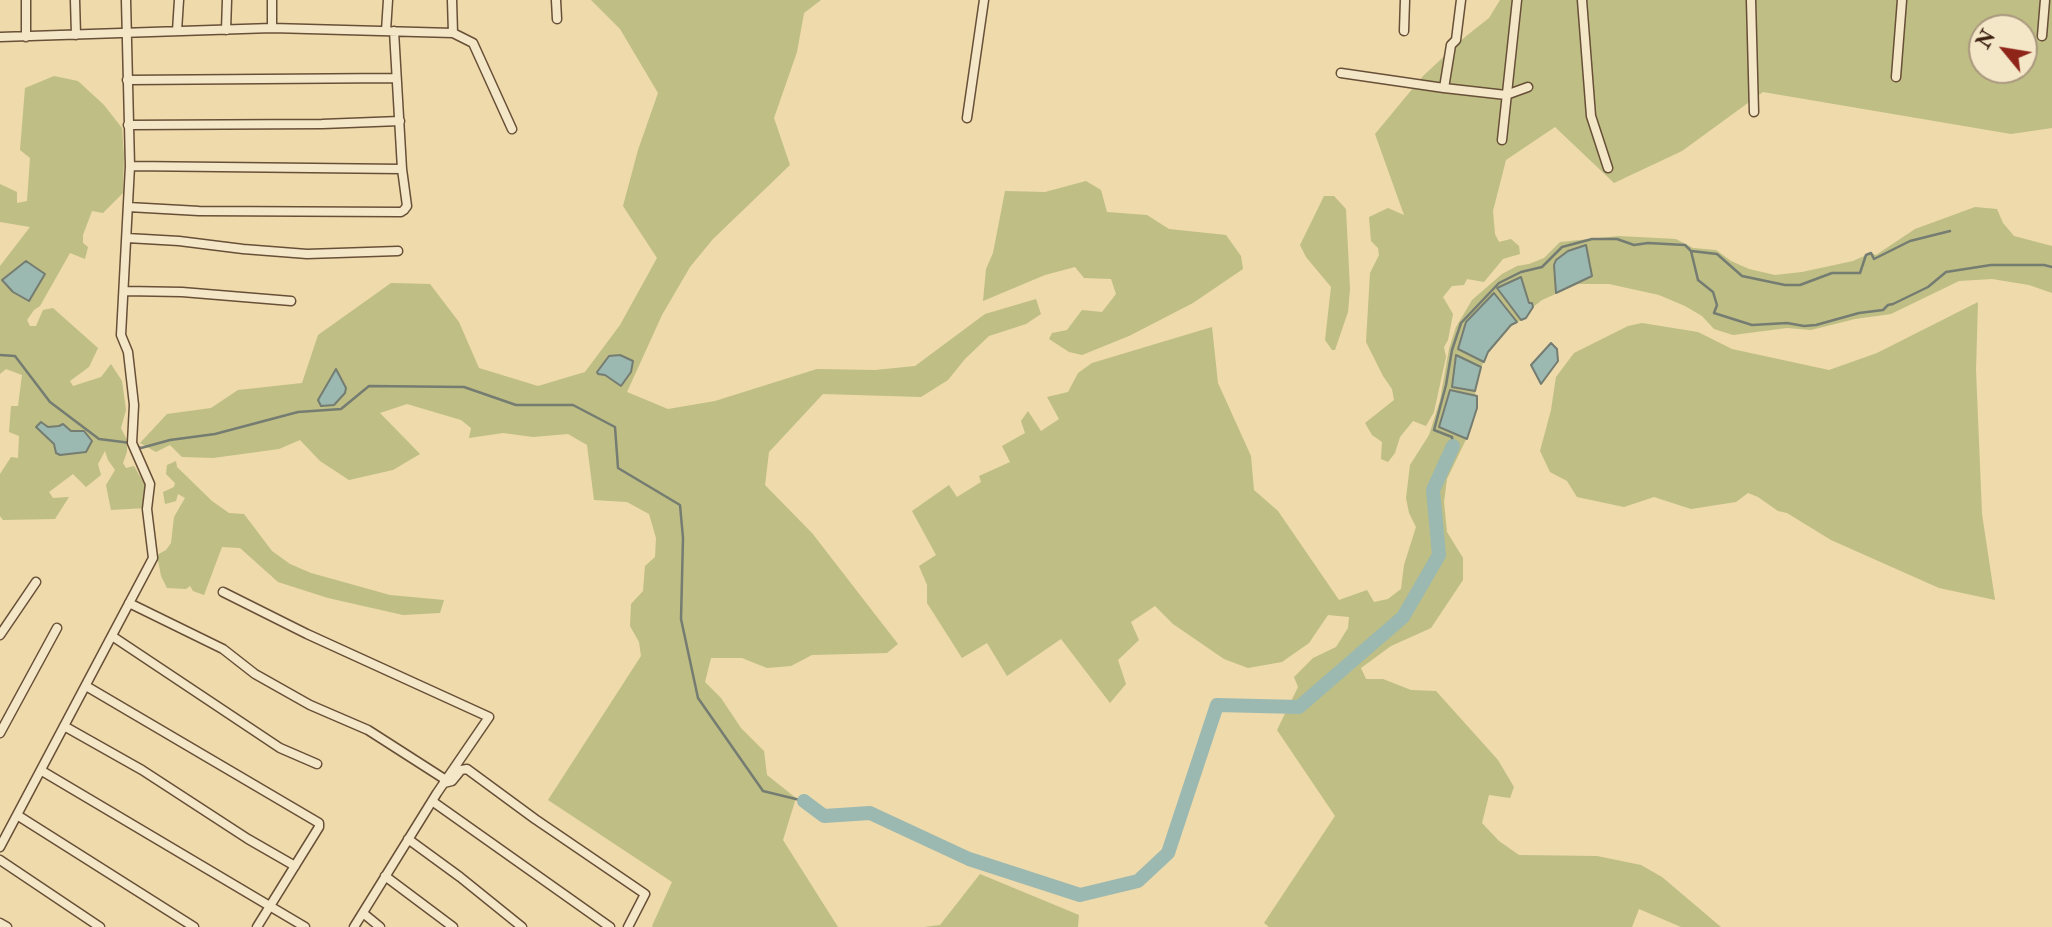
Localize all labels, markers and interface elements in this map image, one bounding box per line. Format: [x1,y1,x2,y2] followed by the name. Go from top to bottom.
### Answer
[1968,14,2038,84] north arrow
[1972,26,2001,53] text: N

